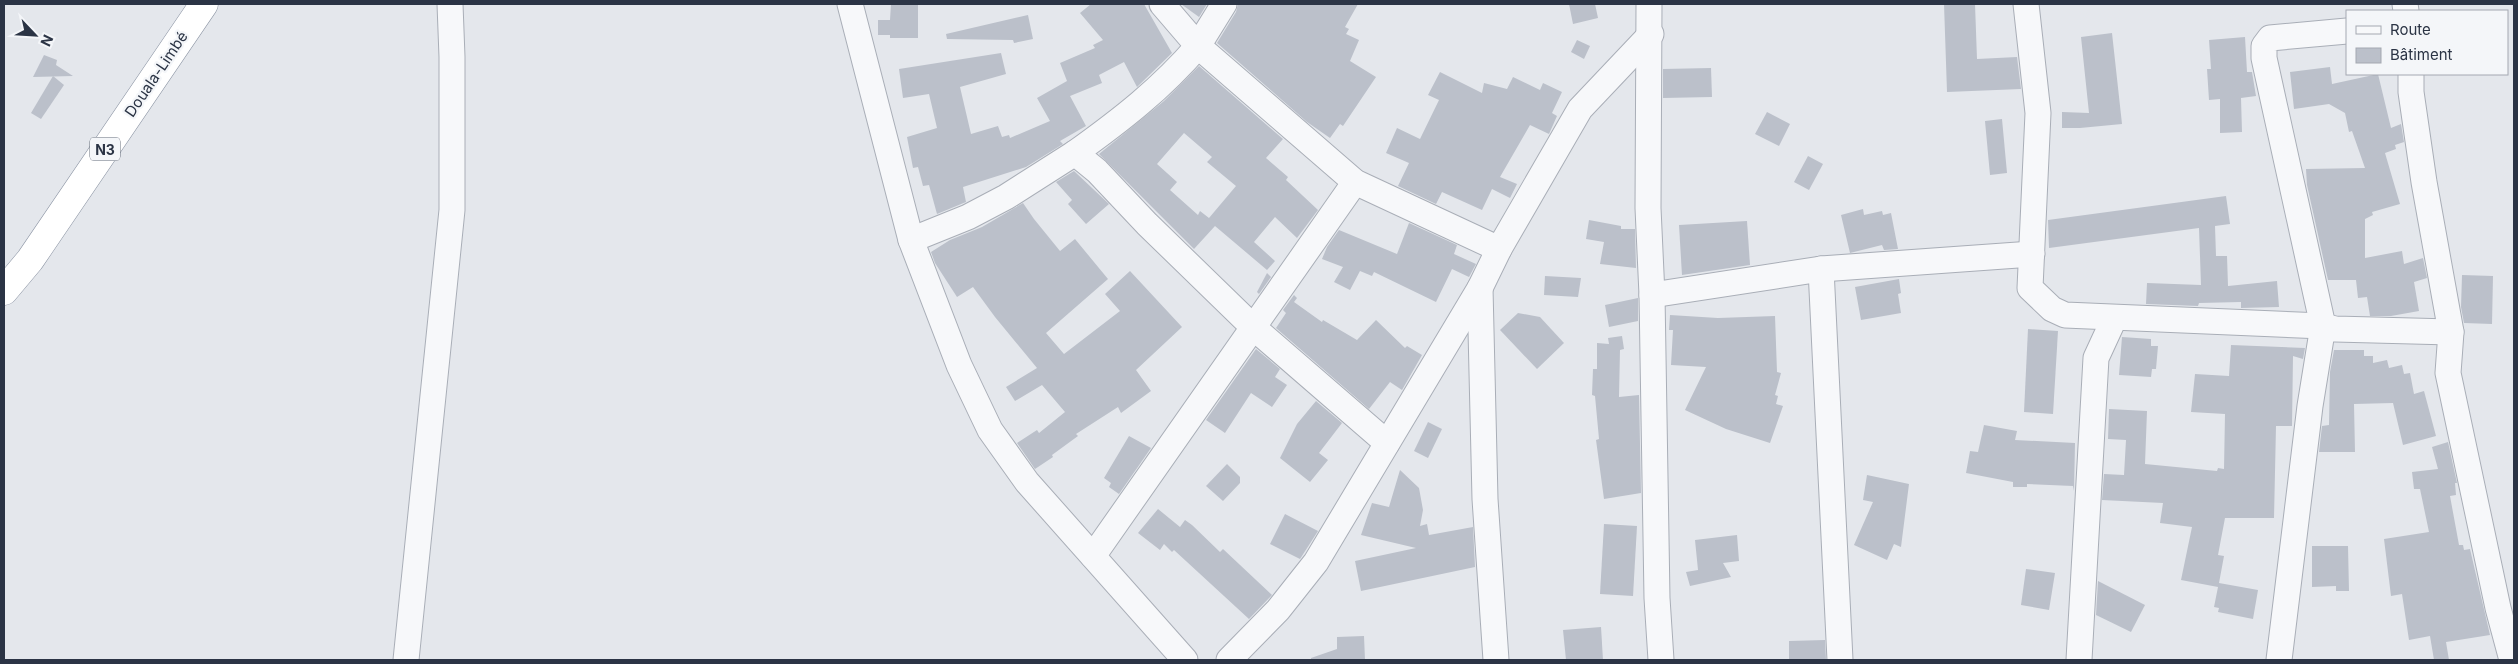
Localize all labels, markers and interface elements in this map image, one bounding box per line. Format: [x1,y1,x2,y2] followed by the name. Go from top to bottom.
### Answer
[10,10,60,60] north arrow
[2346,10,2508,75] legend
[2390,20,2431,39] text: Route
[120,28,192,120] street label: Douala-Limbé
[37,32,57,49] text: N
[2390,45,2453,64] text: Bâtiment
[90,138,120,160] road number: N3

